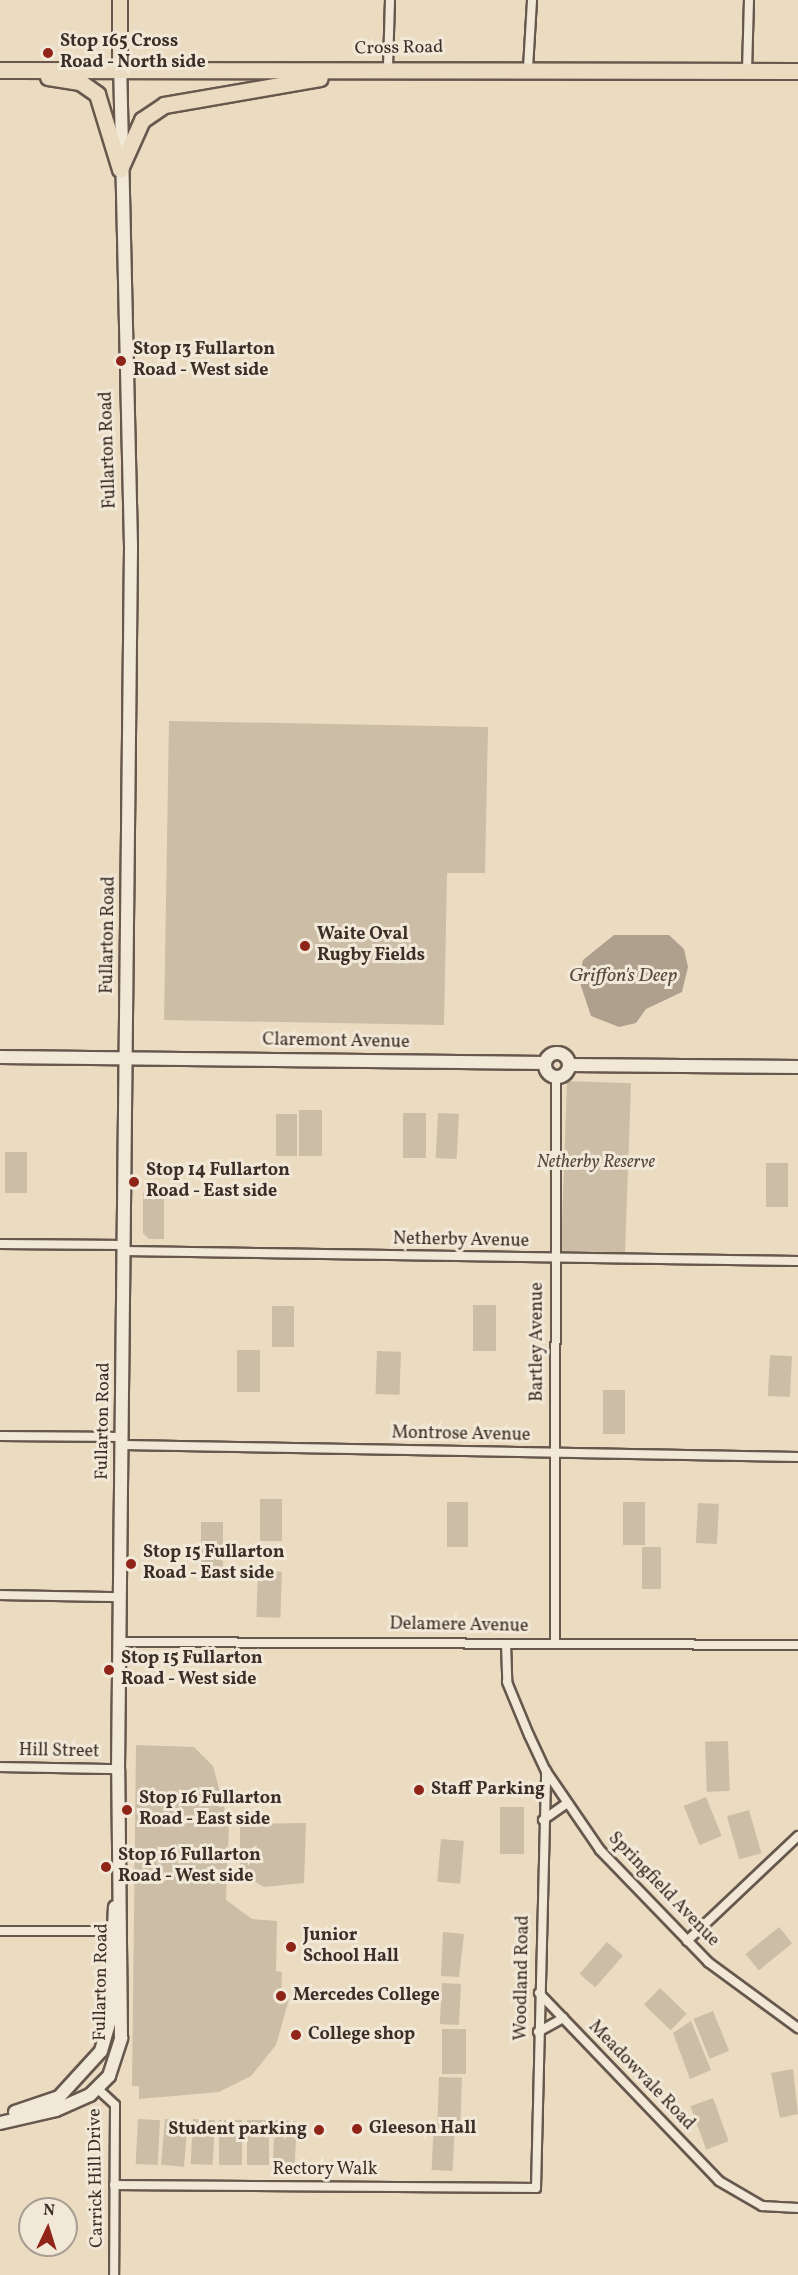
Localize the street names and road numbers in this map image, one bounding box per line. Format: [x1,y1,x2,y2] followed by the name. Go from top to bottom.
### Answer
[355,37,443,61] street label: Cross Road
[96,391,122,509] street label: Fullarton Road
[97,876,121,994] street label: Fullarton Road
[262,1030,410,1054] street label: Claremont Avenue
[392,1229,530,1253] street label: Netherby Avenue
[527,1282,549,1402] street label: Bartley Avenue
[92,1362,116,1480] street label: Fullarton Road
[391,1423,531,1447] street label: Montrose Avenue
[389,1614,529,1638] street label: Delamere Avenue
[19,1740,99,1764] street label: Hill Street
[603,1828,723,1952] street label: Springfield Avenue
[511,1915,535,2041] street label: Woodland Road
[90,1923,114,2041] street label: Fullarton Road
[583,2017,699,2135] street label: Meadowvale Road
[85,2108,109,2248] street label: Carrick Hill Drive
[272,2159,378,2181] street label: Rectory Walk

